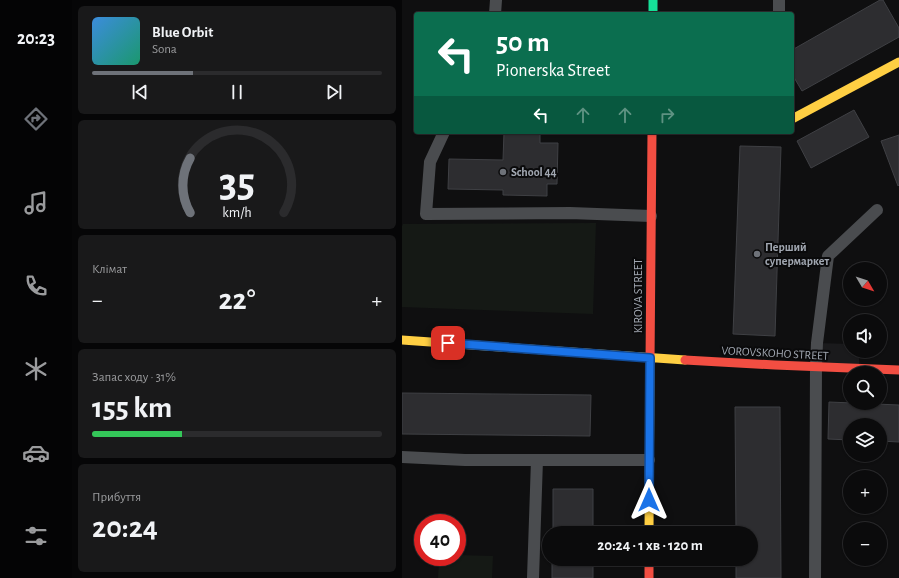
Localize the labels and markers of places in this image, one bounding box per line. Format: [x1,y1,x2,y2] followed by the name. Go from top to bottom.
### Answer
[511,166,557,178] place label: School 44
[498,167,508,177] marker: School 44
[765,241,829,268] place label: Перший супермаркет
[752,249,762,259] marker: Перший супермаркет
[431,326,465,360] pin

